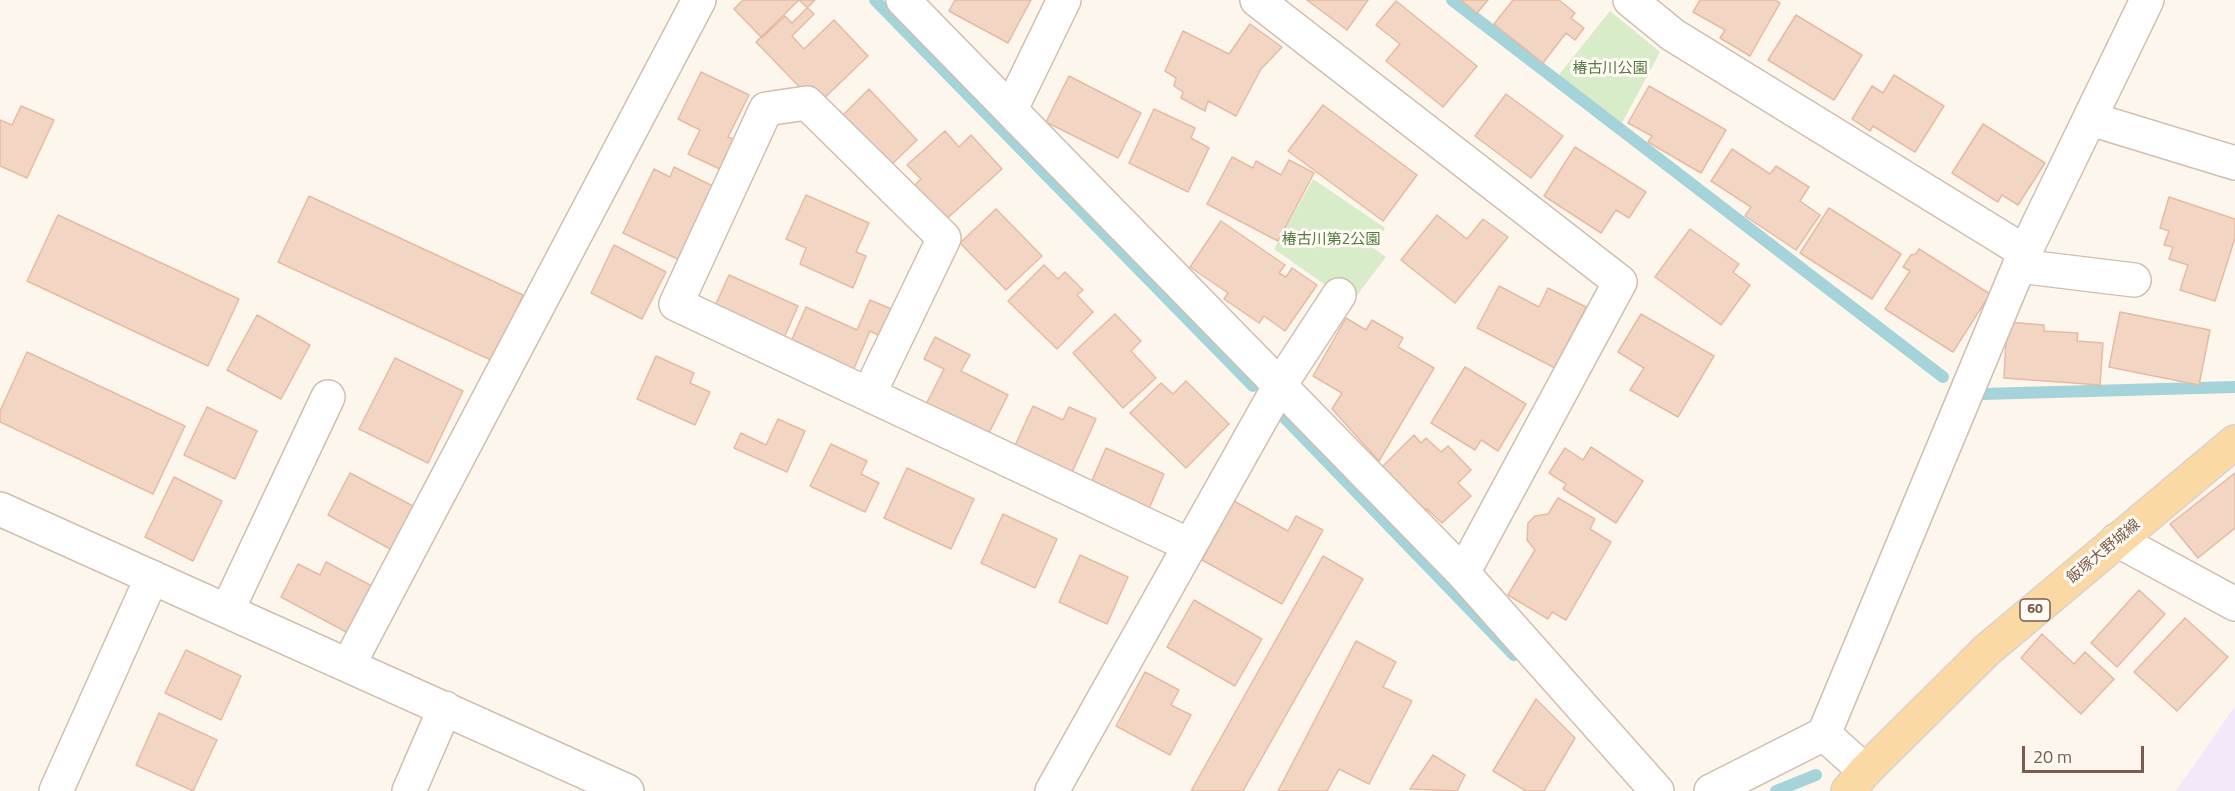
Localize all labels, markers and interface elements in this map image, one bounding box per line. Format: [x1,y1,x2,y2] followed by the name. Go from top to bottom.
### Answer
[1573,60,1647,78] park label: 椿古川公園
[1282,231,1380,249] park label: 椿古川第2公園
[2064,516,2144,588] street label: 飯塚大野城線
[2020,599,2050,621] road number: 60
[2025,734,2146,772] scale bar
[2033,743,2072,770] text: 20 m

